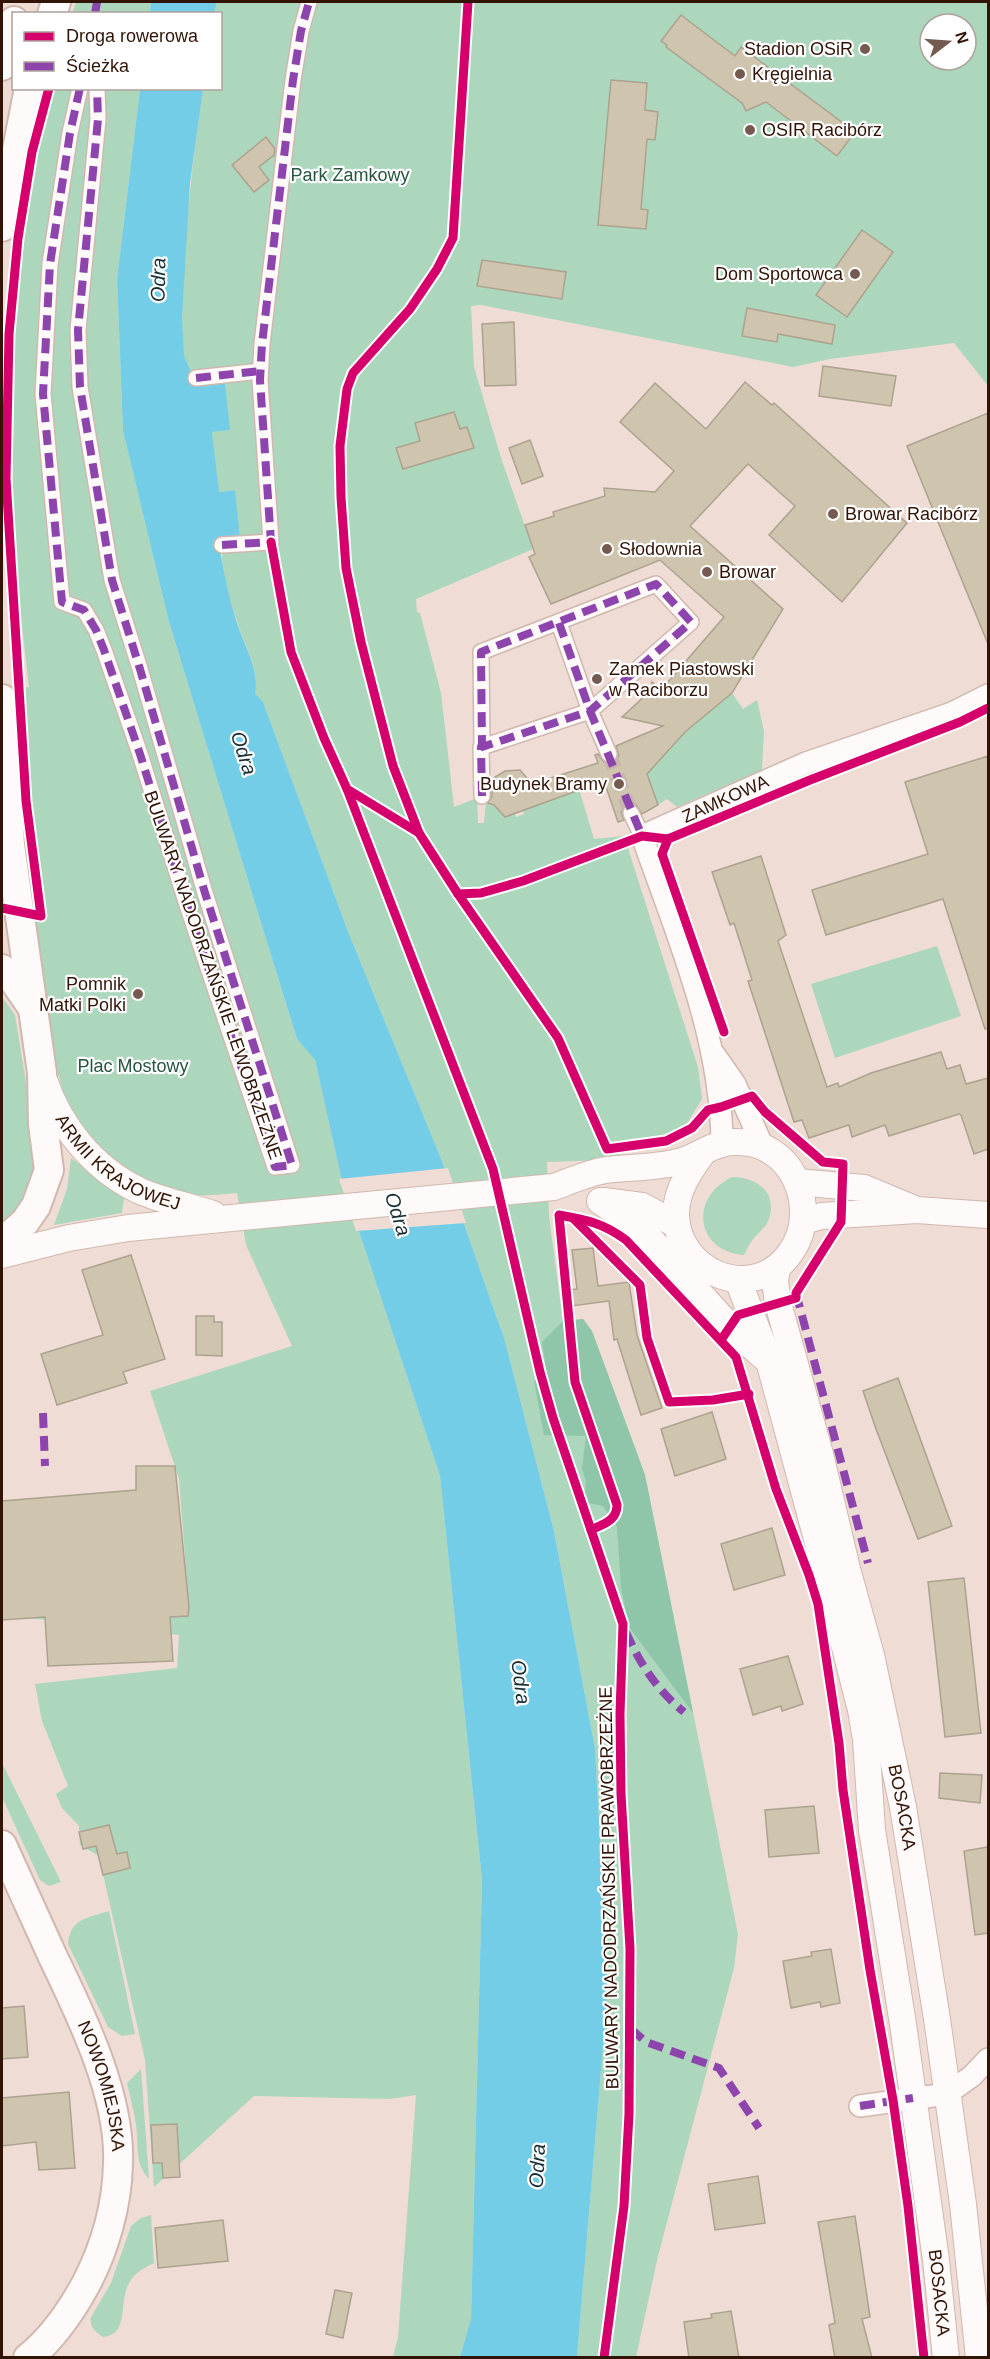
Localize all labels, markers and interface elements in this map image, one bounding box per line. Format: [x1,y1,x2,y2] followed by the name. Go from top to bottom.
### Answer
[12,12,222,90] legend
[918,12,978,72] north arrow
[66,26,199,46] text: Droga rowerowa
[952,30,972,46] text: N
[744,39,853,59] place label: Stadion OSiR
[858,42,872,56] marker: Stadion OSiR
[66,55,130,76] text: Ścieżka
[752,64,833,84] place label: Kręgielnia
[733,67,747,81] marker: Kręgielnia
[762,120,882,140] place label: OSIR Racibórz
[743,123,757,137] marker: OSIR Racibórz
[290,165,410,185] park label: Park Zamkowy
[147,258,169,302] water label: Odra
[715,264,844,284] place label: Dom Sportowca
[848,267,862,281] marker: Dom Sportowca
[845,504,978,524] place label: Browar Racibórz
[826,507,840,521] marker: Browar Racibórz
[619,539,703,559] place label: Słodownia
[600,542,614,556] marker: Słodownia
[719,562,776,582] place label: Browar
[700,565,714,579] marker: Browar
[608,659,754,700] place label: Zamek Piastowski w Raciborzu
[590,672,604,686] marker: Zamek Piastowski w Raciborzu
[227,728,261,778] water label: Odra
[679,771,772,827] street label: ZAMKOWA
[480,774,607,794] place label: Budynek Bramy
[612,777,626,791] marker: Budynek Bramy
[140,788,286,1162] street label: BULWARY NADODRZAŃSKIE LEWOBRZEŻNE
[39,974,127,1015] place label: Pomnik Matki Polki
[131,987,145,1001] marker: Pomnik Matki Polki
[77,1056,189,1076] park label: Plac Mostowy
[52,1111,182,1214] street label: ARMII KRAJOWEJ
[381,1189,415,1239] water label: Odra
[507,1659,535,1705] water label: Odra
[595,1686,623,2090] street label: BULWARY NADODRZAŃSKIE PRAWOBRZEŻNE
[884,1762,920,1852] street label: BOSACKA
[74,2018,128,2152] street label: NOWOMIEJSKA
[525,2143,549,2189] water label: Odra
[925,2248,954,2337] street label: BOSACKA

